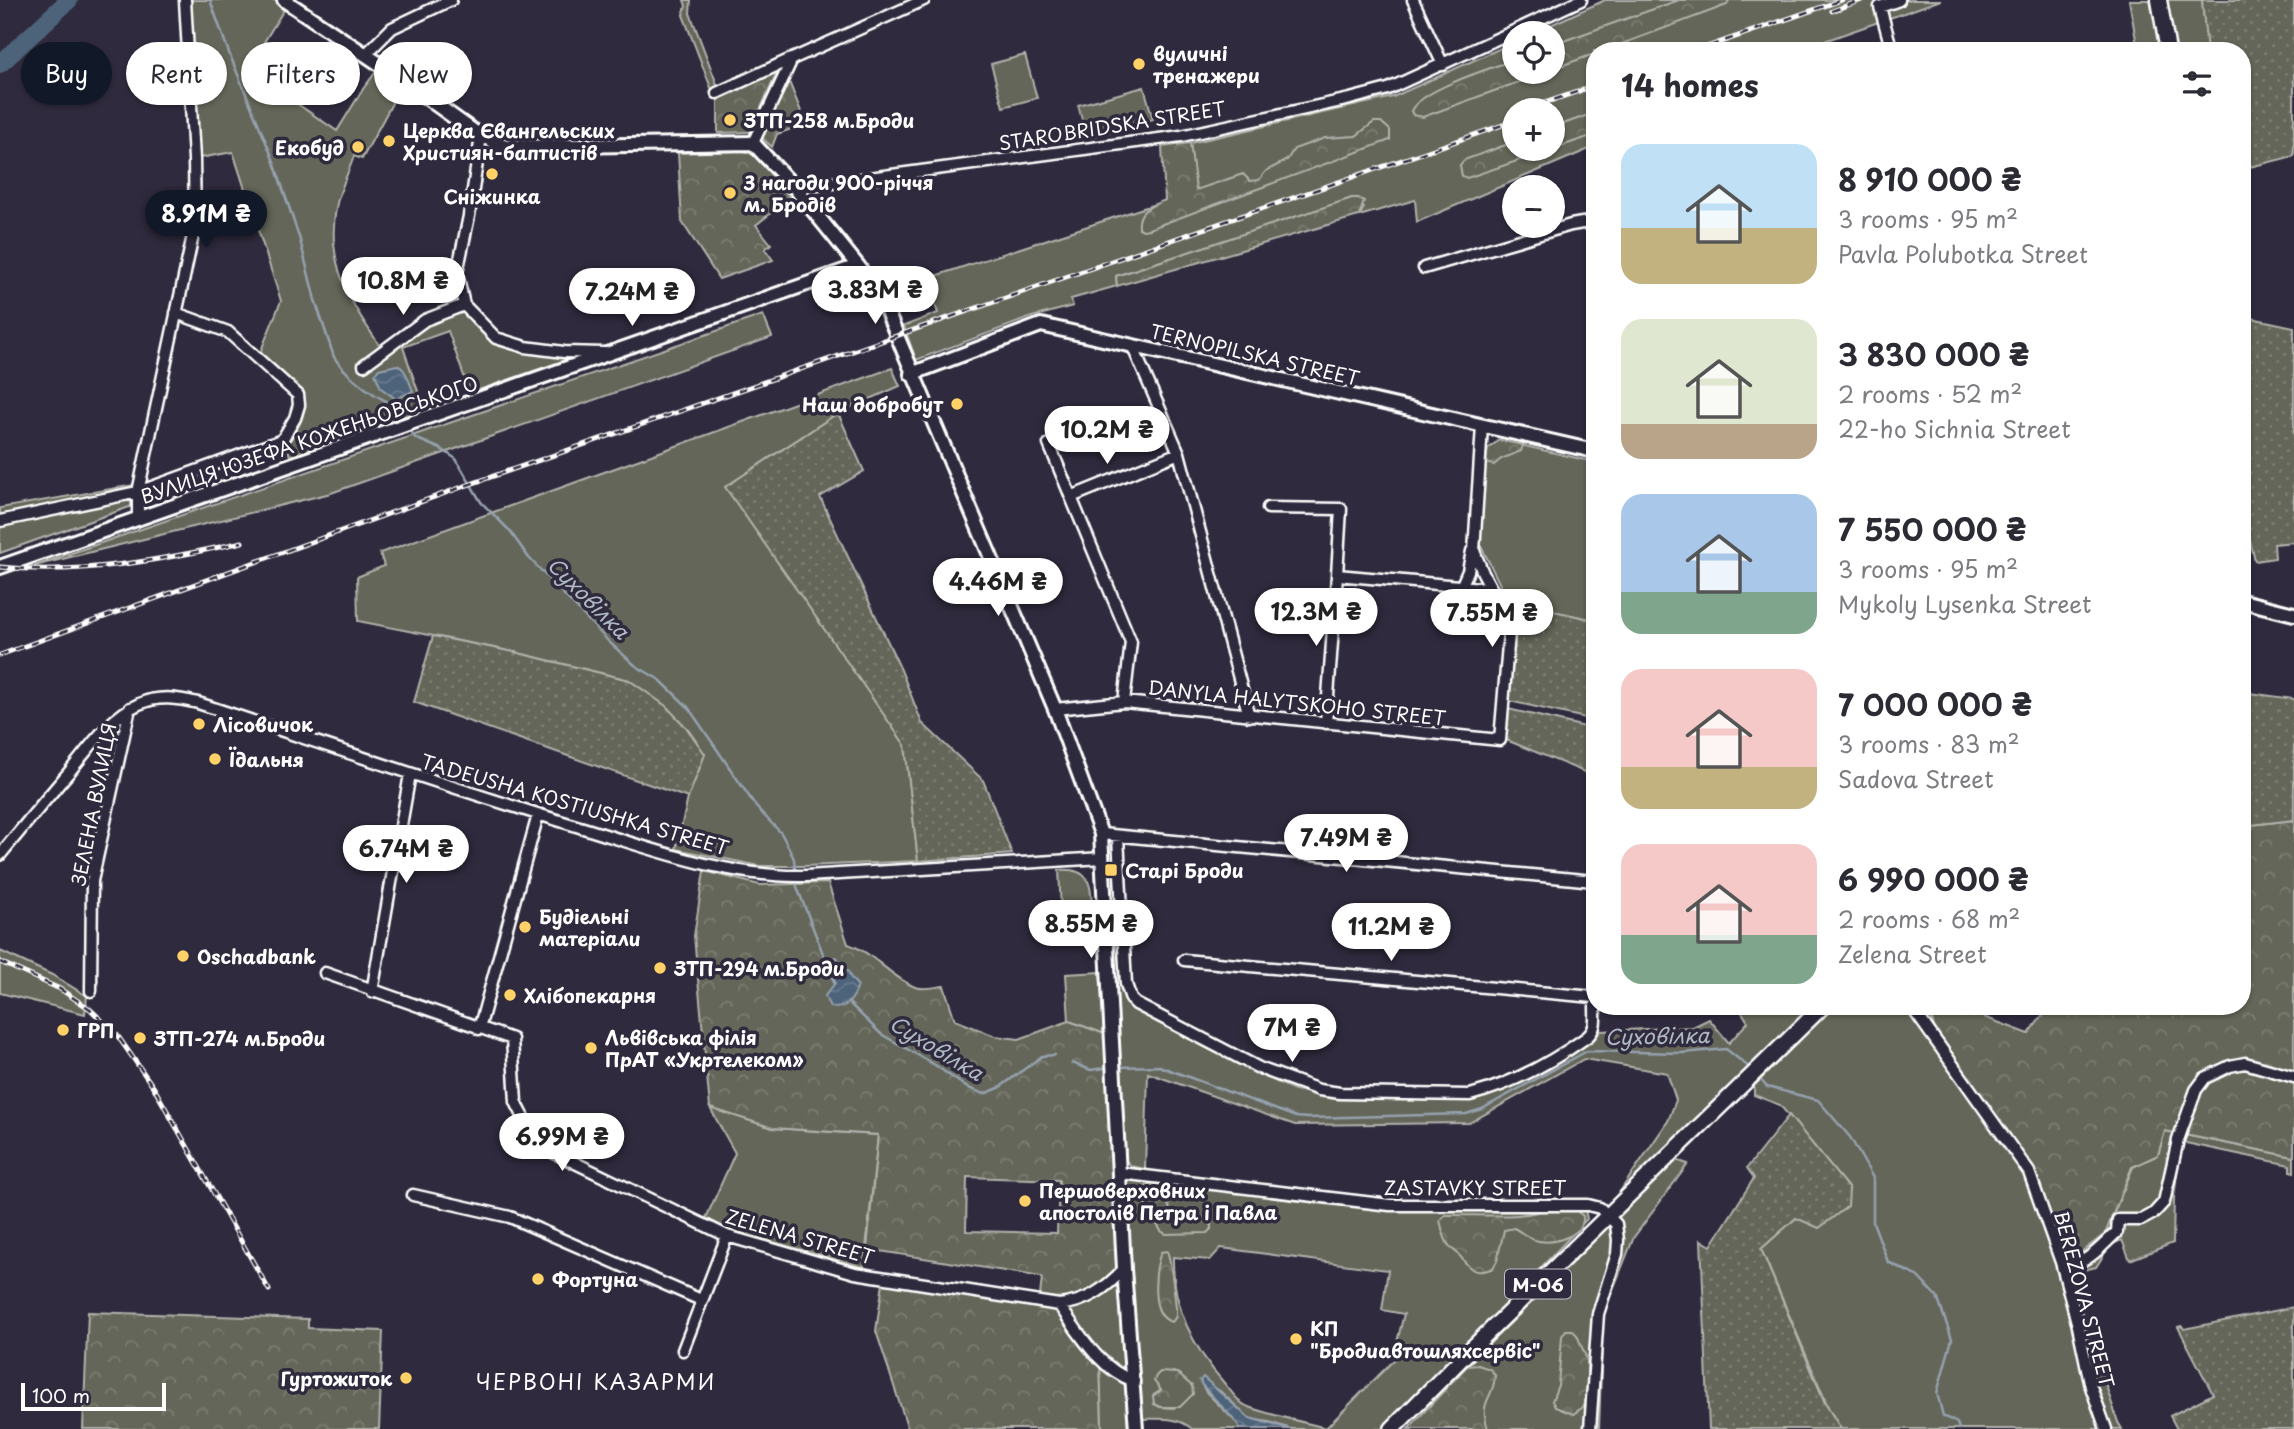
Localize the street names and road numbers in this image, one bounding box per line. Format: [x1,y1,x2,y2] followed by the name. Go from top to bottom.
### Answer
[997,93,1228,157] street label: STAROBRIDSKA STREET
[1148,316,1362,392] street label: TERNOPILSKA STREET
[137,368,481,510] street label: ВУЛИЦЯ ЮЗЕФА КОЖЕНЬОВСЬКОГО
[1147,672,1447,732] street label: DANYLA HALYTSKOHO STREET
[63,720,122,889] street label: ЗЕЛЕНА ВУЛИЦЯ
[418,747,732,861] street label: TADEUSHA KOSTIUSHKA STREET
[1384,1173,1566,1201] street label: ZASTAVKY STREET
[722,1201,878,1271] street label: ZELENA STREET
[2048,1208,2122,1391] street label: BEREZOVA STREET
[1505,1269,1571,1298] road number: М-06

